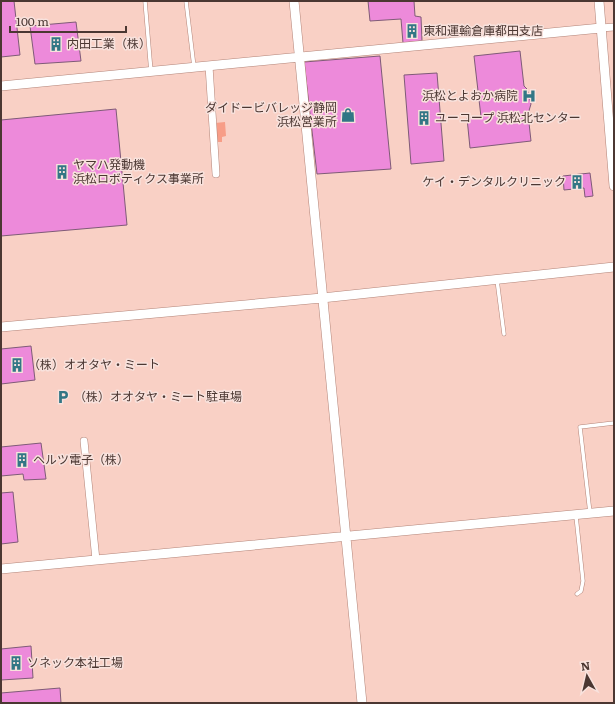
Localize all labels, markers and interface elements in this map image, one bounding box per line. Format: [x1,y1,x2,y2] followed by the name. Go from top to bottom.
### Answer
[10,8,126,34] scale bar
[16,12,49,30] text: 100 m
[423,21,543,39] place label: 東和運輸倉庫都田支店
[404,23,420,39] building icon: 東和運輸倉庫都田支店
[67,34,151,52] place label: 内田工業（株）
[48,36,64,52] building icon: 内田工業（株）
[422,86,518,104] place label: 浜松とよおか病院
[521,88,537,104] hospital icon: 浜松とよおか病院
[205,98,337,130] place label: ダイドービバレッジ静岡 浜松営業所
[340,107,356,123] shop icon: ダイドービバレッジ静岡 浜松営業所
[435,108,581,126] place label: ユーコープ 浜松北センター
[416,110,432,126] building icon: ユーコープ 浜松北センター
[73,155,204,187] place label: ヤマハ発動機 浜松ロボティクス事業所
[54,164,70,180] building icon: ヤマハ発動機 浜松ロボティクス事業所
[422,172,566,190] place label: ケイ・デンタルクリニック
[569,174,585,190] building icon: ケイ・デンタルクリニック
[28,355,160,373] place label: （株）オオタヤ・ミート
[9,357,25,373] building icon: （株）オオタヤ・ミート
[74,387,242,405] place label: （株）オオタヤ・ミート駐車場
[55,389,71,405] parking icon: （株）オオタヤ・ミート駐車場
[33,450,129,468] place label: ヘルツ電子（株）
[14,452,30,468] building icon: ヘルツ電子（株）
[27,653,123,671] place label: ソネック本社工場
[8,655,24,671] building icon: ソネック本社工場
[567,656,607,696] north arrow
[580,657,591,674] text: N

